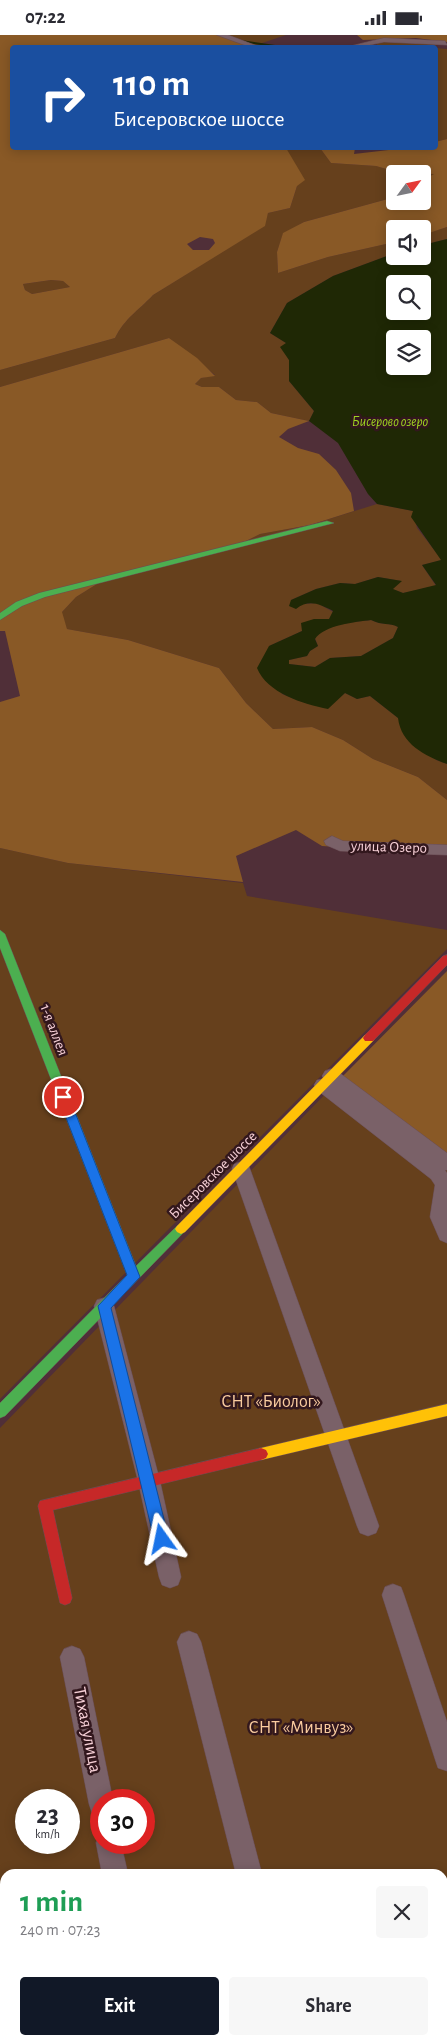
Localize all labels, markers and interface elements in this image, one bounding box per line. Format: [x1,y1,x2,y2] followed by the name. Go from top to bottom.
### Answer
[25,8,65,27] text: 07:22
[30,65,95,130] icon: right
[113,67,190,102] text: 110 m
[113,108,285,130] text: Бисеровское шоссе
[386,165,431,210] north arrow
[386,165,431,375] map controls
[386,220,431,265] button: sound
[386,275,431,320] button: search
[386,330,431,375] button: layers
[352,415,429,429] water label: Бисерово озеро
[350,838,427,856] street label: улица Озеро
[37,1002,71,1058] street label: 1-я аллея
[42,1076,84,1118] pin
[49,1083,77,1111] icon: arrive
[166,1128,260,1222] street label: Бисеровское шоссе
[221,1393,321,1411] park label: СНТ «Биолог»
[135,1512,187,1564] position arrow
[70,1686,104,1774] street label: Тихая улица
[249,1719,353,1737] park label: СНТ «Минвуз»
[90,1789,155,1854] speed limit sign: 30
[36,1803,59,1828] text: 23
[35,1828,60,1840] text: km/h
[376,1886,428,1938] button: close
[20,1887,83,1917] text: 1 min
[20,1922,100,1938] text: 240 m · 07:23
[20,1977,219,2035] button: Exit
[229,1977,428,2035] button: Share

